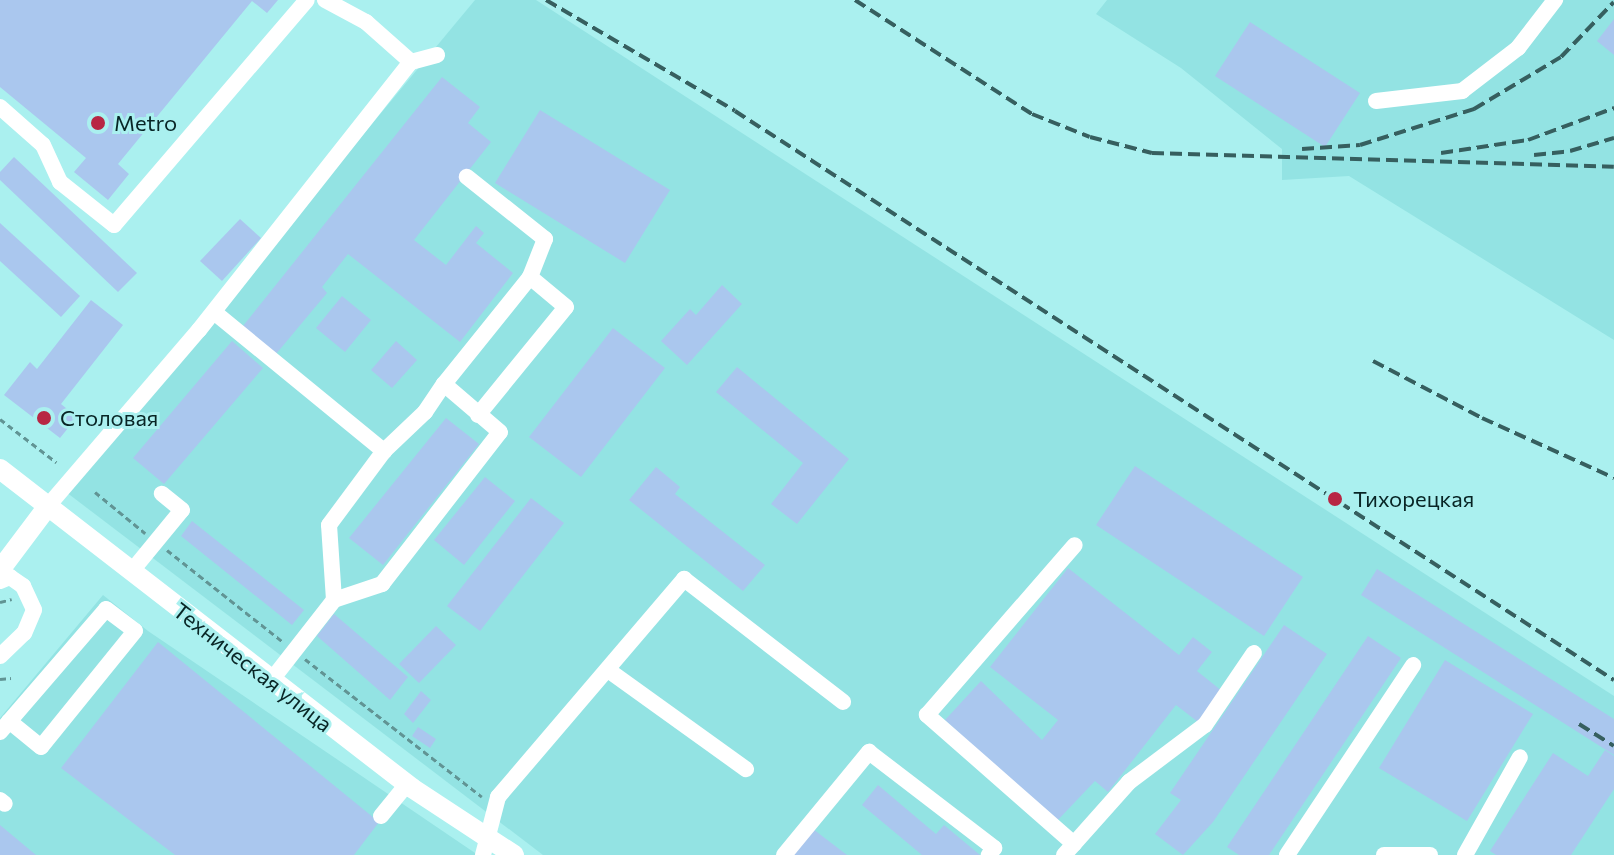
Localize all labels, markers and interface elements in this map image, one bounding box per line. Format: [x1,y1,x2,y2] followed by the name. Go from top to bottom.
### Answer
[114,110,177,136] place label: Metro
[89,114,107,132] marker: Metro
[60,405,158,431] place label: Столовая
[35,409,53,427] marker: Столовая
[1353,486,1474,512] place label: Тихорецкая
[1324,488,1346,510] marker: Тихорецкая
[168,597,338,737] street label: Техническая улица

